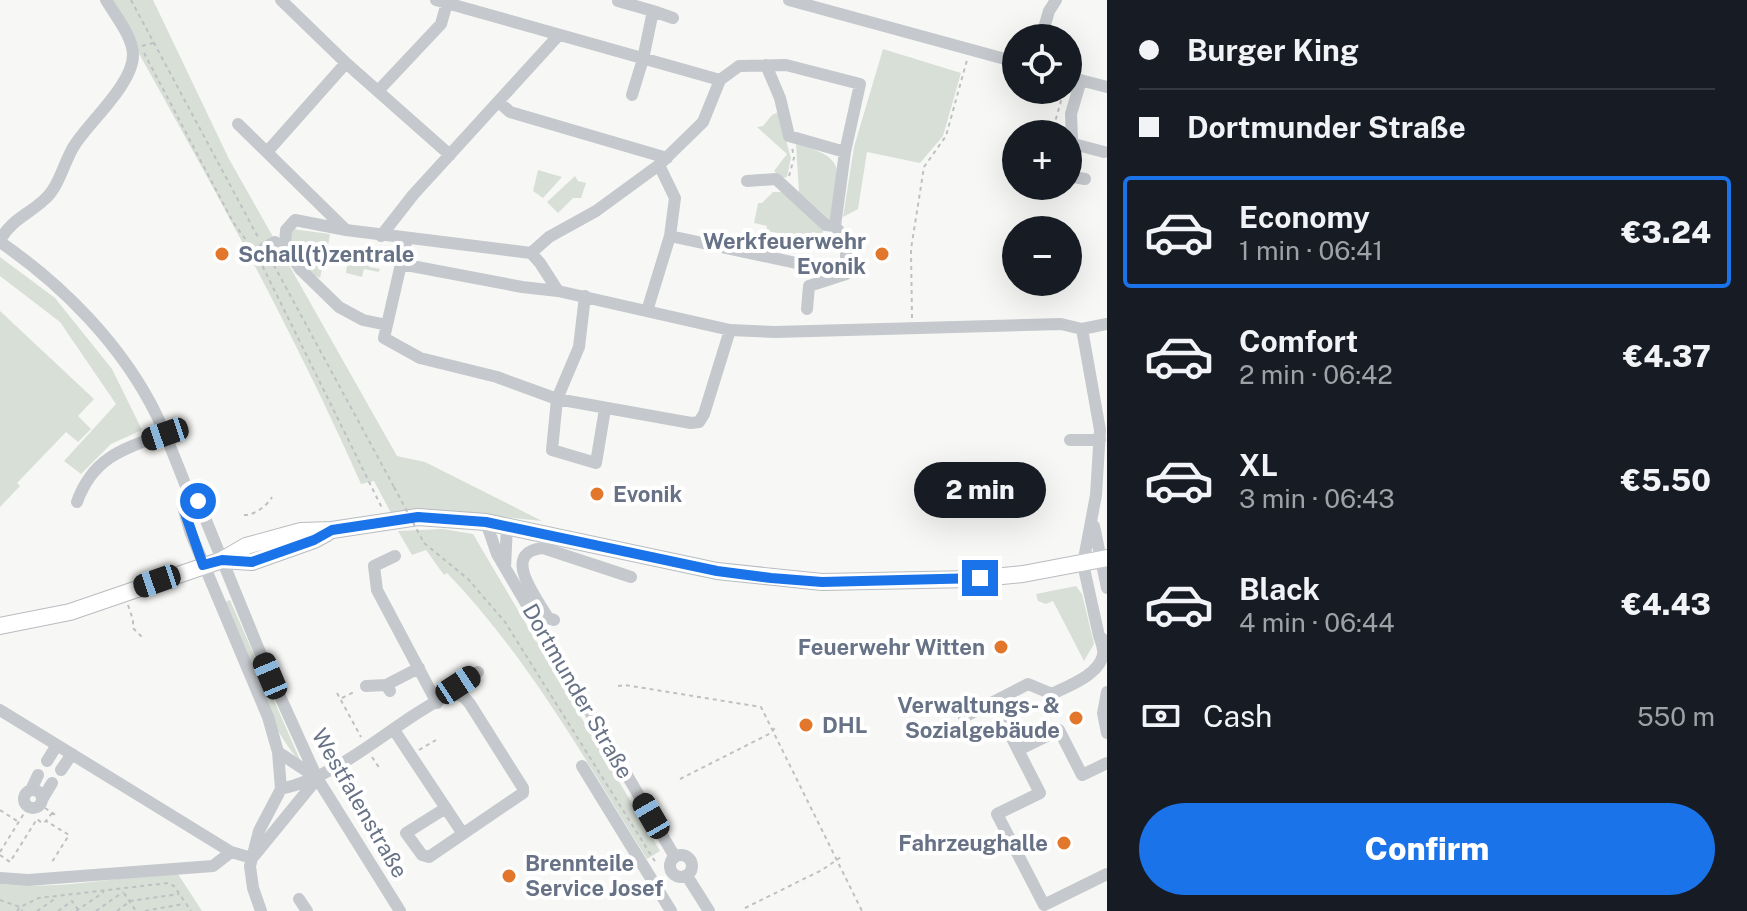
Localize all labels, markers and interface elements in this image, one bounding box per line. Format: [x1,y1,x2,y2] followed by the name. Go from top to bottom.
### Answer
[1002,24,1082,296] map controls
[1002,24,1082,104] button: locate
[1187,32,1359,68] text: Burger King
[1187,109,1466,145] text: Dortmunder Straße
[1002,120,1082,200] button: +
[1143,196,1215,268] icon: car
[1239,199,1370,235] text: Economy
[1621,214,1711,250] text: €3.24
[1002,216,1082,296] button: −
[703,228,866,279] place label: Werkfeuerwehr Evonik
[1239,235,1383,266] text: 1 min · 06:41
[238,241,414,267] place label: Schall(t)zentrale
[213,245,231,263] marker: Schall(t)zentrale
[873,245,891,263] marker: Werkfeuerwehr Evonik
[1143,320,1215,392] icon: car
[1239,323,1358,359] text: Comfort
[1623,338,1711,374] text: €4.37
[1239,359,1393,390] text: 2 min · 06:42
[138,415,192,453] car
[1143,444,1215,516] icon: car
[1239,447,1278,483] text: XL
[914,462,1046,518] callout: 2 min
[1621,462,1711,498] text: €5.50
[945,474,1015,505] text: 2 min
[613,481,682,507] place label: Evonik
[180,483,216,519] route start
[1239,483,1395,514] text: 3 min · 06:43
[588,485,606,503] marker: Evonik
[962,560,998,596] route end
[130,562,184,600] car
[1143,568,1215,640] icon: car
[1239,571,1320,607] text: Black
[1622,586,1711,622] text: €4.43
[517,599,639,783] street label: Dortmunder Straße
[1239,607,1395,638] text: 4 min · 06:44
[798,634,985,660] place label: Feuerwehr Witten
[992,638,1010,656] marker: Feuerwehr Witten
[250,649,290,703] car
[431,662,485,708] car
[897,692,1060,743] place label: Verwaltungs- & Sozialgebäude
[1139,694,1183,738] icon: cash
[1203,698,1272,734] text: Cash
[1637,701,1715,732] text: 550 m
[1067,709,1085,727] marker: Verwaltungs- & Sozialgebäude
[822,712,868,738] place label: DHL
[797,716,815,734] marker: DHL
[307,724,413,882] street label: Westfalenstraße
[629,789,673,843] car
[1139,803,1715,895] button: Confirm
[898,830,1048,856] place label: Fahrzeughalle
[1055,834,1073,852] marker: Fahrzeughalle
[525,850,663,901] place label: Brennteile Service Josef
[500,867,518,885] marker: Brennteile Service Josef

